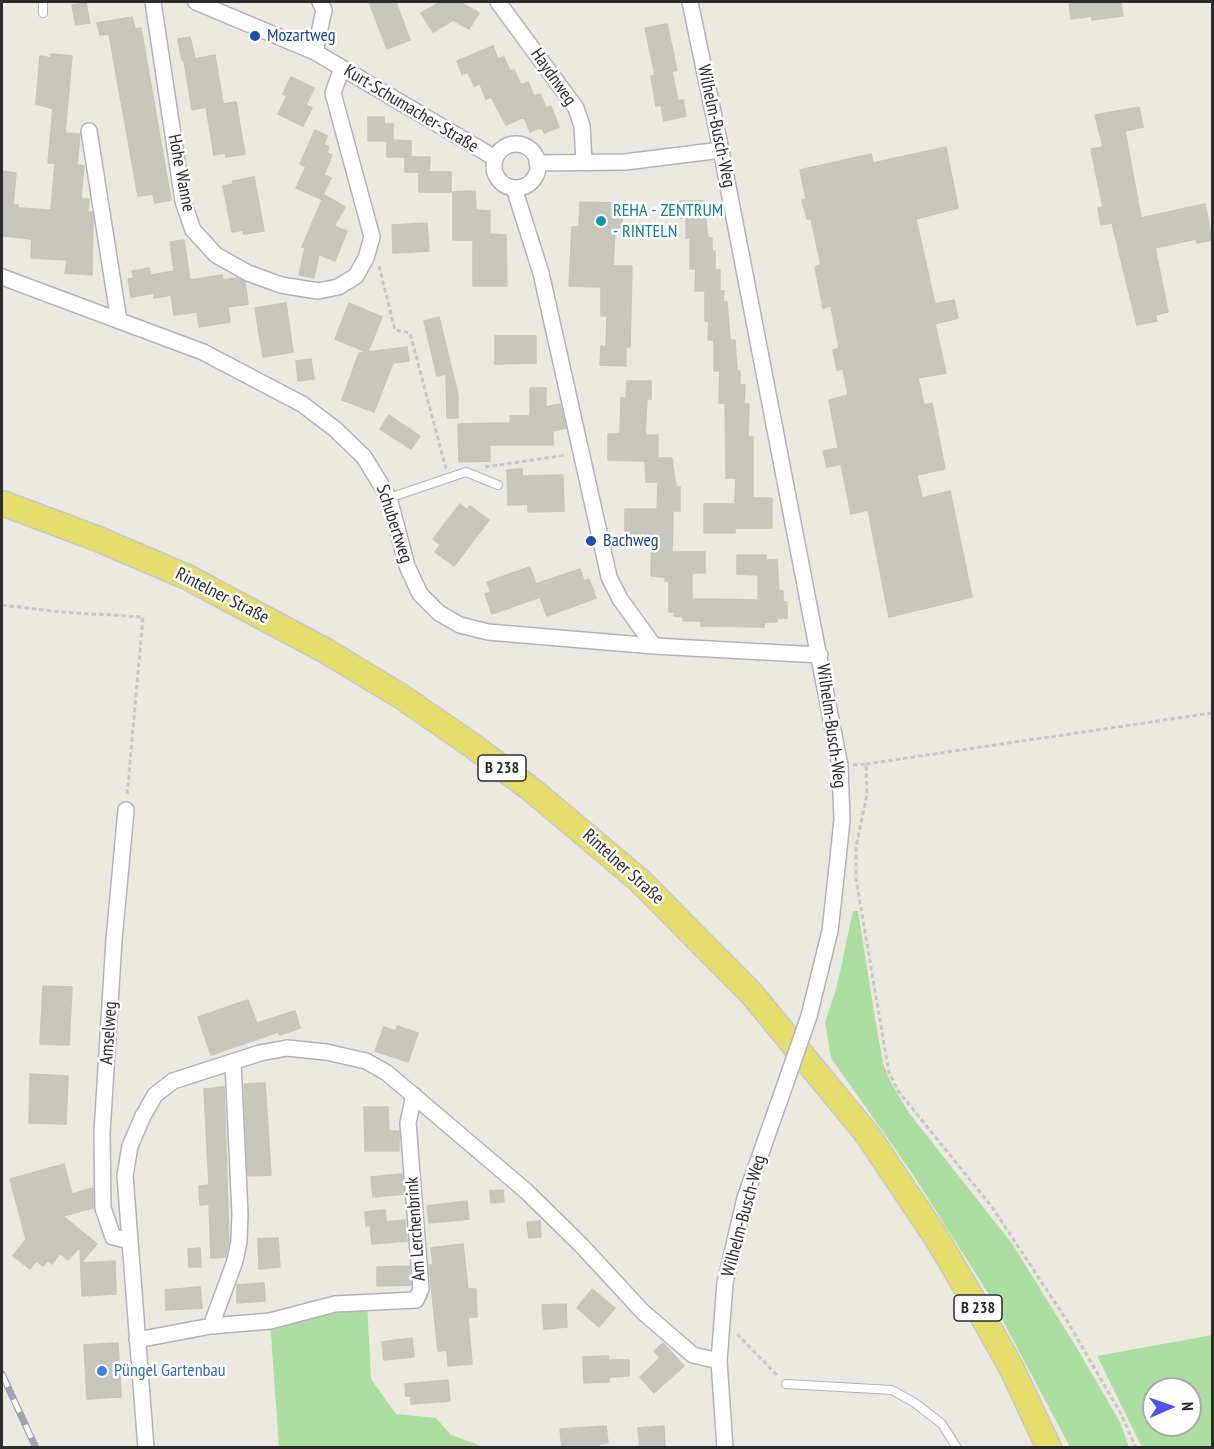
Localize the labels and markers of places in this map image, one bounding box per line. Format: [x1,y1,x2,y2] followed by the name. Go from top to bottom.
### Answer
[267,25,336,47] place label: Mozartweg
[248,29,262,43] marker: Mozartweg
[613,200,723,242] place label: REHA - ZENTRUM - RINTELN
[594,214,608,228] marker: REHA - ZENTRUM - RINTELN
[603,530,659,552] place label: Bachweg
[584,534,598,548] marker: Bachweg
[114,1360,225,1382] place label: Püngel Gartenbau
[95,1364,109,1378] marker: Püngel Gartenbau

